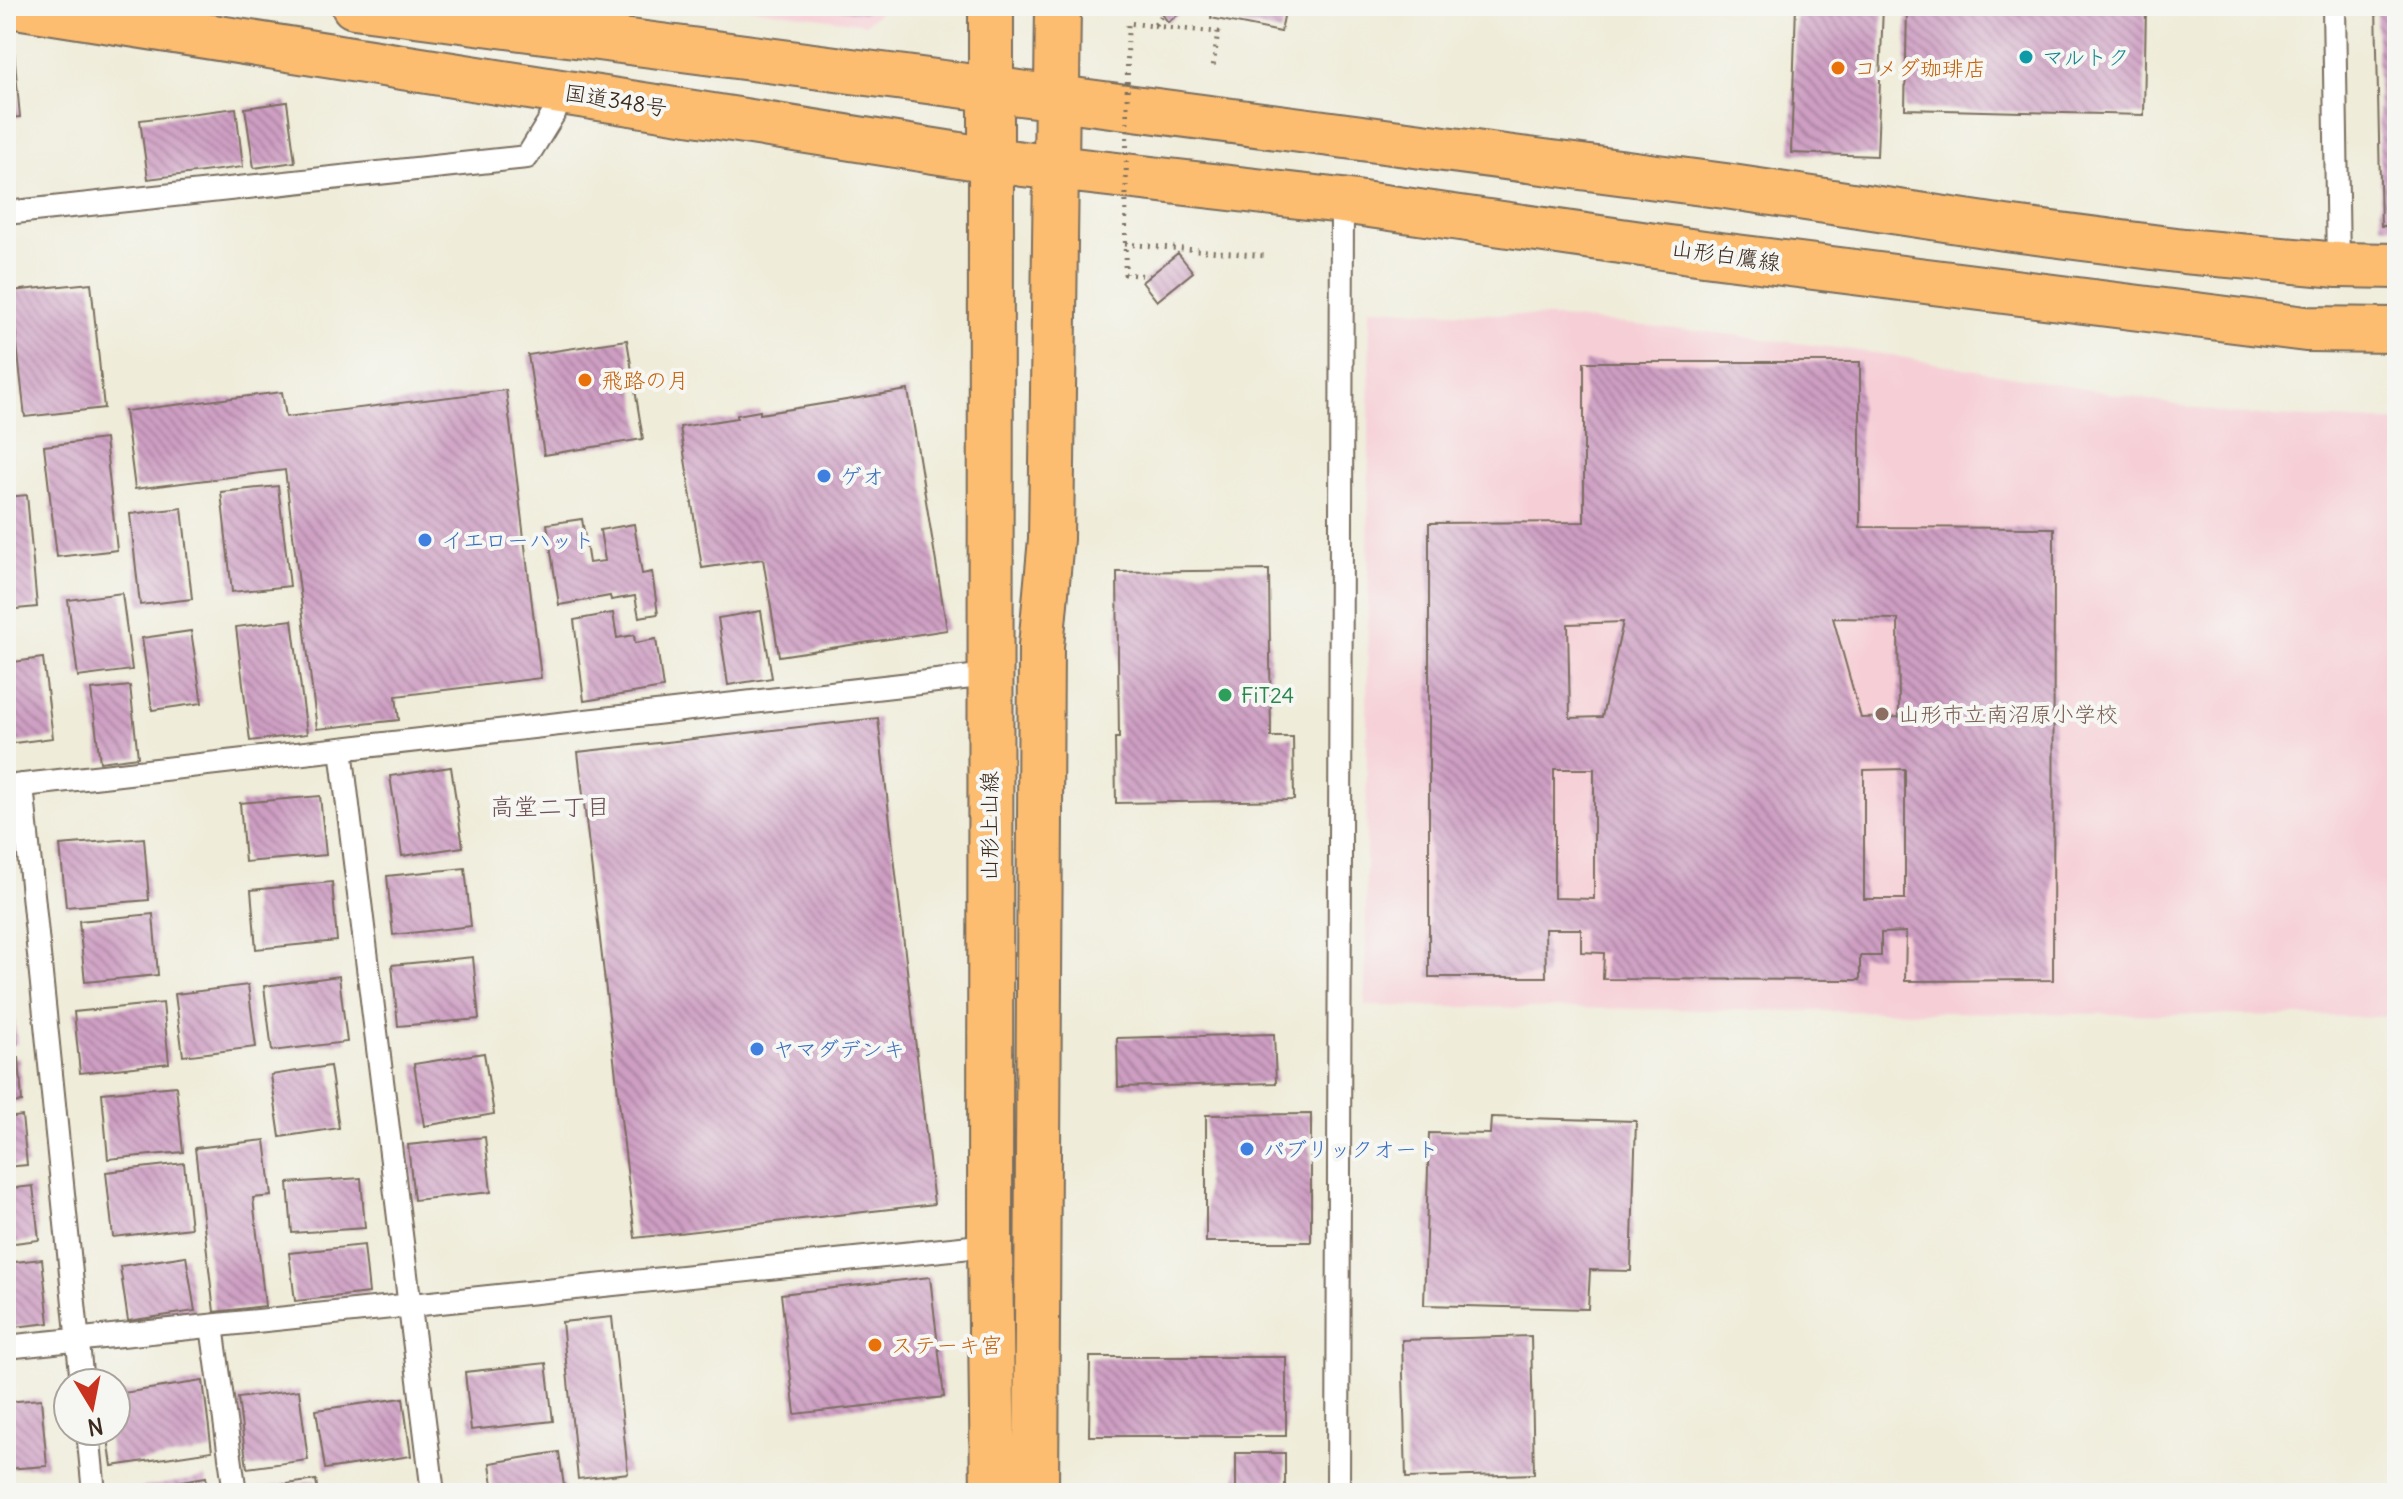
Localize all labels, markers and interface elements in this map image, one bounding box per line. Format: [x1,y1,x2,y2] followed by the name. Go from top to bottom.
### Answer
[2042,43,2130,71] place label: マルトク
[2017,48,2035,66] marker: マルトク
[1854,54,1986,82] place label: コメダ珈琲店
[1829,59,1847,77] marker: コメダ珈琲店
[563,78,669,122] street label: 国道348号
[1670,233,1782,277] street label: 山形白鷹線
[601,366,689,394] place label: 飛路の月
[576,371,594,389] marker: 飛路の月
[840,462,884,490] place label: ゲオ
[815,467,833,485] marker: ゲオ
[441,526,595,554] place label: イエローハット
[416,531,434,549] marker: イエローハット
[1241,681,1294,709] place label: FiT24
[1216,686,1234,704] marker: FiT24
[1898,700,2118,728] place label: 山形市立南沼原小学校
[1873,705,1891,723] marker: 山形市立南沼原小学校
[975,771,1003,881] street label: 山形上山線
[490,791,610,821] district label: 高堂二丁目
[773,1035,905,1063] place label: ヤマダデンキ
[748,1040,766,1058] marker: ヤマダデンキ
[1263,1135,1439,1163] place label: パブリックオート
[1238,1140,1256,1158] marker: パブリックオート
[891,1331,1002,1359] place label: ステーキ宮
[866,1336,884,1354] marker: ステーキ宮
[52,1367,132,1447] north arrow
[86,1412,105,1442] text: N

